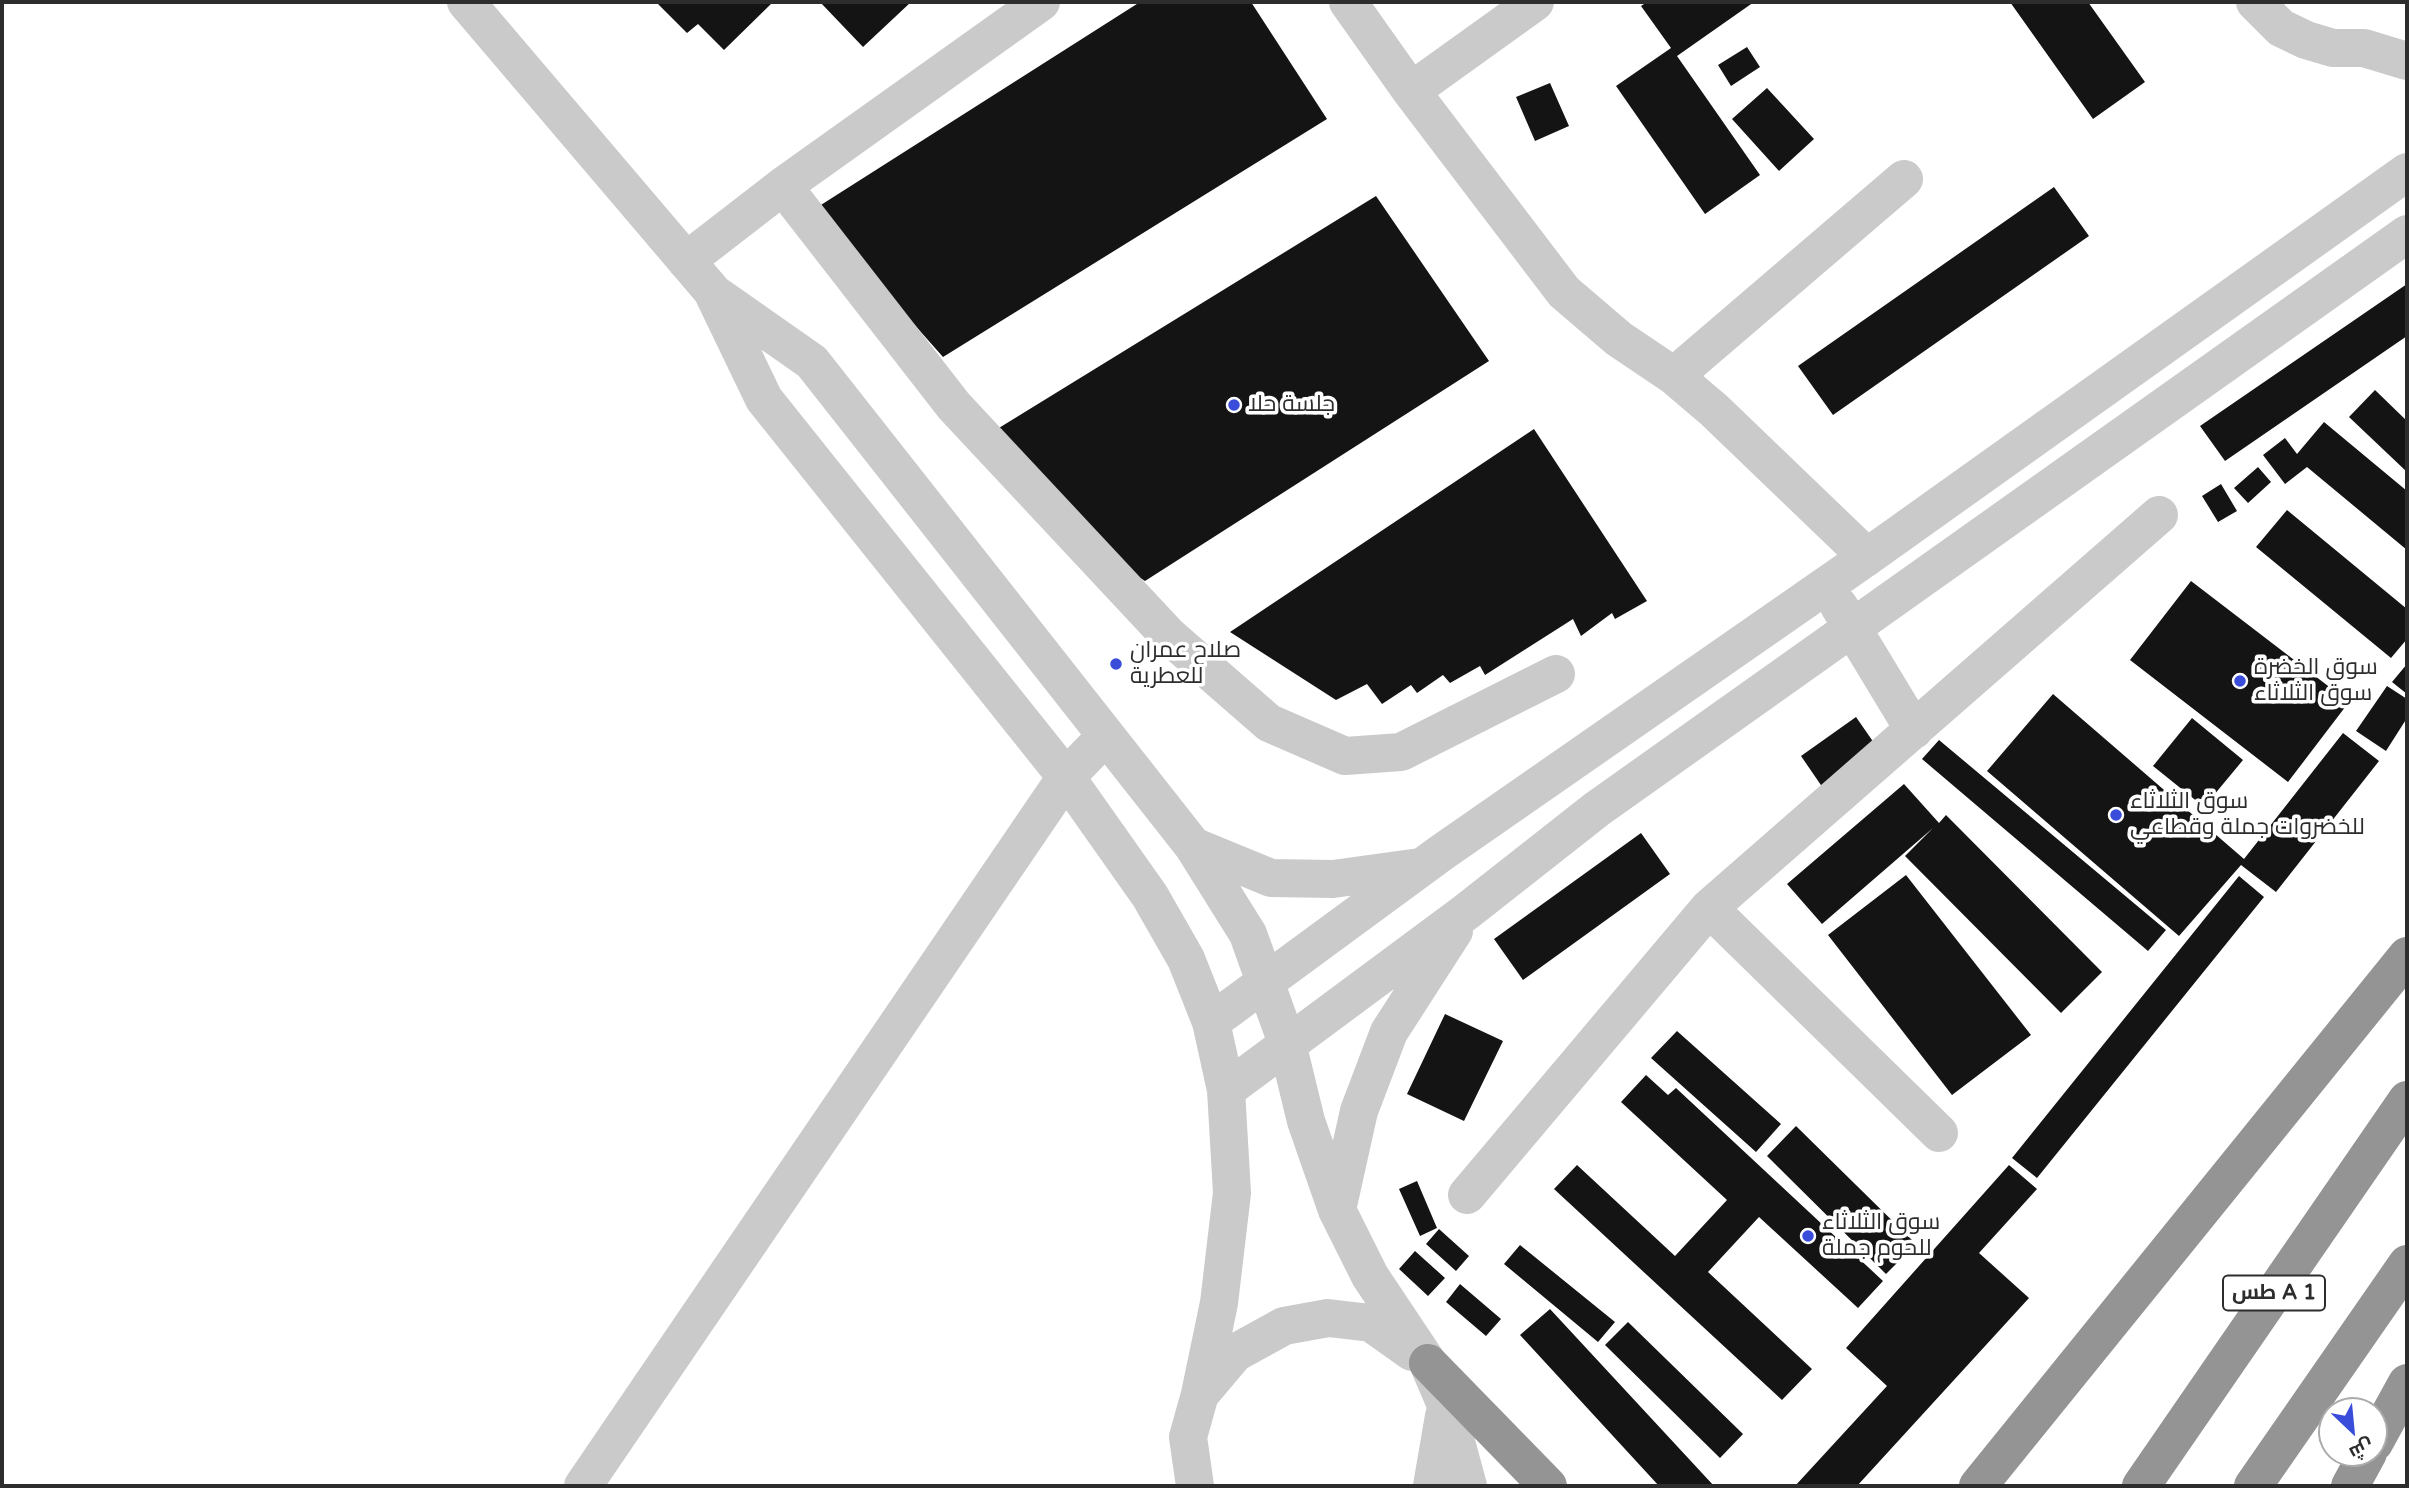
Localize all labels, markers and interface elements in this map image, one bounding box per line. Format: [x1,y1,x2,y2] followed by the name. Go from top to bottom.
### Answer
[1248,391,1335,419] place label: جلسة حلا
[1226,397,1242,413] marker: جلسة حلا
[1130,637,1241,691] place label: صلاح عمران للعطرية
[2254,654,2378,708] place label: سوق الخضرة سوق الثلاثاء
[1108,656,1124,672] marker: صلاح عمران للعطرية
[2232,673,2248,689] marker: سوق الخضرة سوق الثلاثاء
[2130,788,2365,842] place label: سوق الثلاثاء للخضروات جملة وقطاعي
[2108,807,2124,823] marker: سوق الثلاثاء للخضروات جملة وقطاعي
[1822,1209,1940,1263] place label: سوق الثلاثاء للحوم جملة
[1800,1228,1816,1244] marker: سوق الثلاثاء للحوم جملة
[2223,1276,2325,1310] road number: طس A 1
[2318,1397,2388,1467] north arrow
[2346,1434,2377,1464] text: ش

